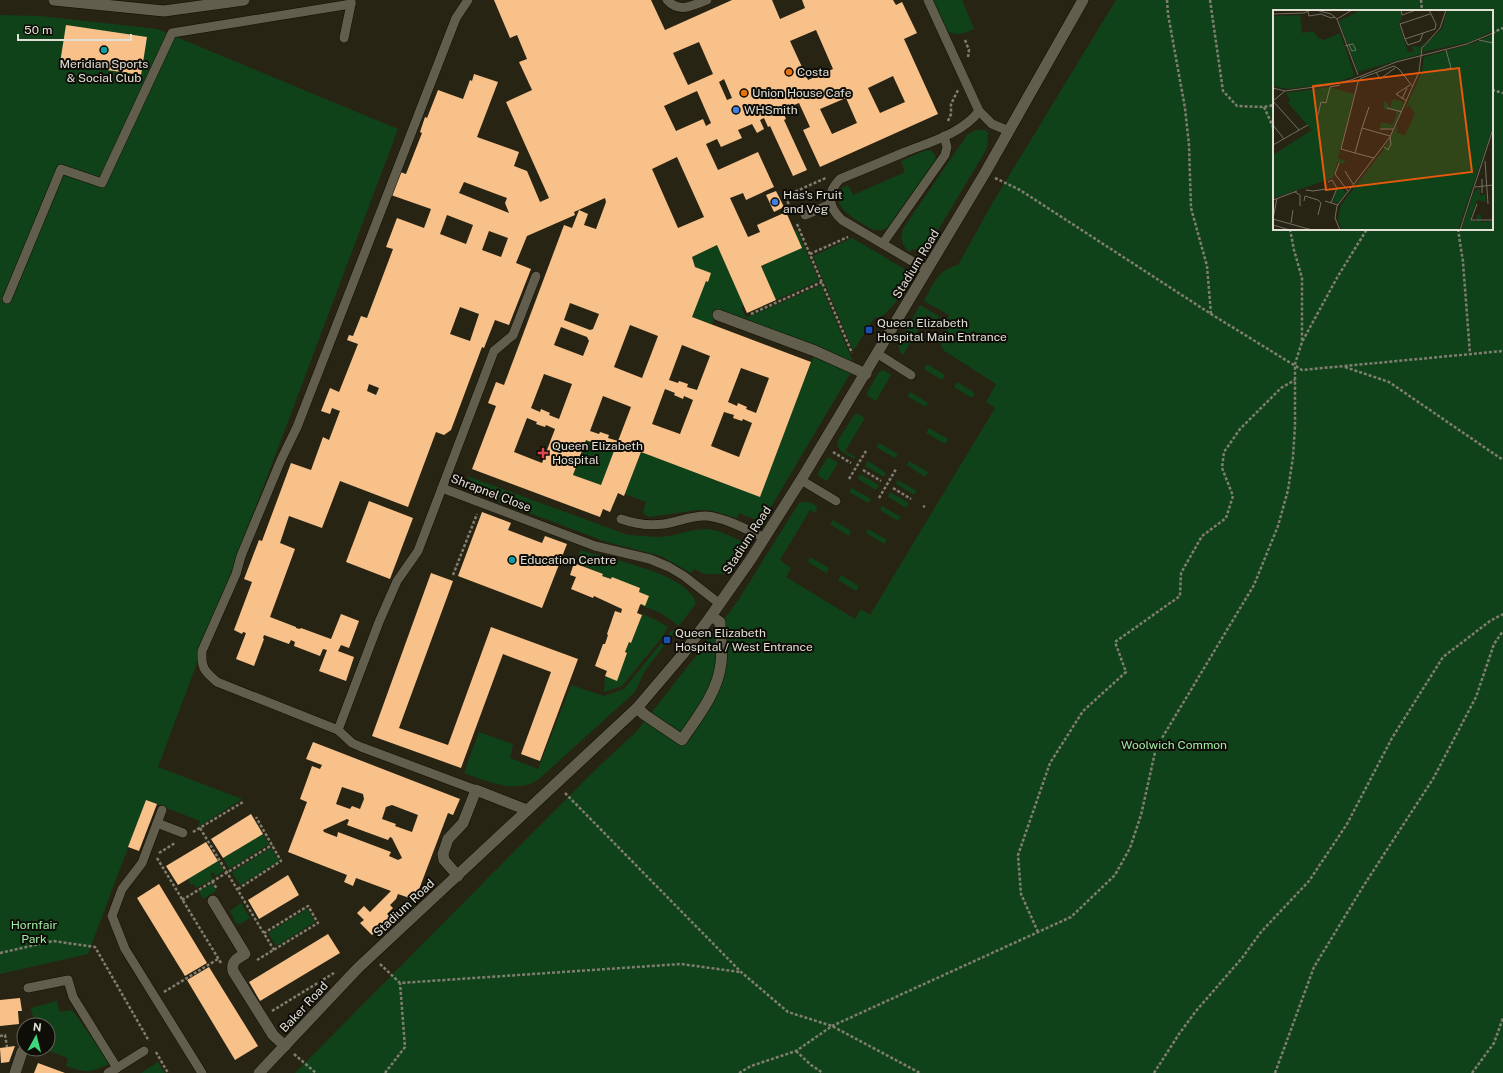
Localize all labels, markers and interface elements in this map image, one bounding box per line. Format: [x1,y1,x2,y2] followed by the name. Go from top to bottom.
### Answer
[1273,10,1493,230] inset map
[18,16,131,42] scale bar
[24,23,52,37] text: 50 m
[99,45,109,55] marker: Meridian Sports & Social Club
[60,57,148,85] place label: Meridian Sports & Social Club
[797,65,829,79] place label: Costa
[784,67,794,77] marker: Costa
[752,86,852,100] place label: Union House Cafe
[739,88,749,98] marker: Union House Cafe
[744,103,798,117] place label: WHSmith
[731,105,741,115] marker: WHSmith
[783,188,843,216] place label: Has’s Fruit and Veg
[770,197,780,207] marker: Has’s Fruit and Veg
[890,227,942,301] street label: Stadium Road
[877,316,1007,344] place label: Queen Elizabeth Hospital Main Entrance
[864,325,874,335] marker: Queen Elizabeth Hospital Main Entrance
[552,439,643,467] place label: Queen Elizabeth Hospital
[537,447,549,459] marker: Queen Elizabeth Hospital
[449,471,533,515] street label: Shrapnel Close
[720,503,774,577] street label: Stadium Road
[520,553,617,567] place label: Education Centre
[507,555,517,565] marker: Education Centre
[675,626,813,654] place label: Queen Elizabeth Hospital / West Entrance
[662,635,672,645] marker: Queen Elizabeth Hospital / West Entrance
[1121,738,1227,752] park label: Woolwich Common
[371,876,437,940] street label: Stadium Road
[11,918,58,946] park label: Hornfair Park
[277,979,331,1035] street label: Baker Road
[16,1017,56,1057] north arrow
[32,1021,42,1034] text: N

